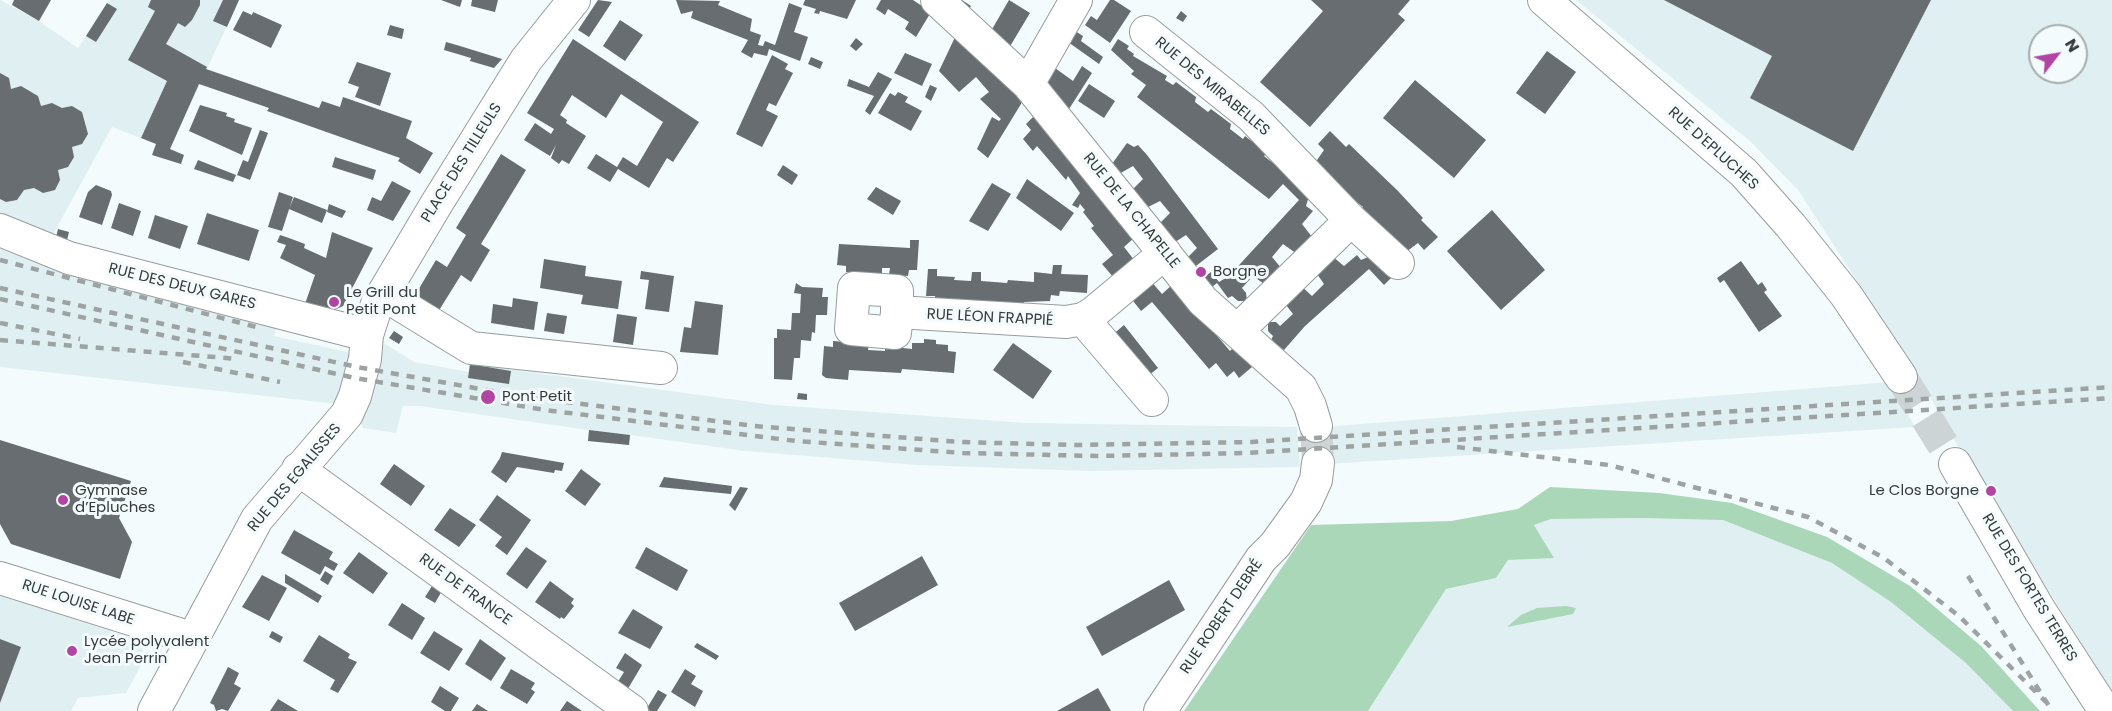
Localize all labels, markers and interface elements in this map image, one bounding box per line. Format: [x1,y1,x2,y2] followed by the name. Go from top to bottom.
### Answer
[2028,24,2088,84] north arrow
[1151,34,1273,140] street label: RUE DES MIRABELLES
[2059,34,2085,57] text: N
[418,100,506,226] street label: PLACE DES TILLEULS
[1664,104,1762,194] street label: RUE D'EPLUCHES
[1079,150,1183,272] street label: RUE DE LA CHAPELLE
[106,260,258,314] street label: RUE DES DEUX GARES
[1213,263,1266,281] place label: Borgne
[1194,265,1208,279] marker: Borgne
[346,284,418,319] place label: Le Grill du Petit Pont
[327,295,341,309] marker: Le Grill du Petit Pont
[926,306,1054,330] street label: RUE LÉON FRAPPIÉ
[479,388,497,406] marker: Pont Petit
[502,388,572,406] place label: Pont Petit
[244,420,346,536] street label: RUE DES EGALISSES
[75,482,155,517] place label: Gymnase d’Epluches
[1869,482,1979,500] place label: Le Clos Borgne
[1984,484,1998,498] marker: Le Clos Borgne
[56,493,70,507] marker: Gymnase d’Epluches
[1978,511,2080,665] street label: RUE DES FORTES TERRES
[415,550,515,630] street label: RUE DE FRANCE
[1177,556,1267,678] street label: RUE ROBERT DEBRÉ
[20,576,136,630] street label: RUE LOUISE LABE
[84,633,209,668] place label: Lycée polyvalent Jean Perrin
[65,644,79,658] marker: Lycée polyvalent Jean Perrin

